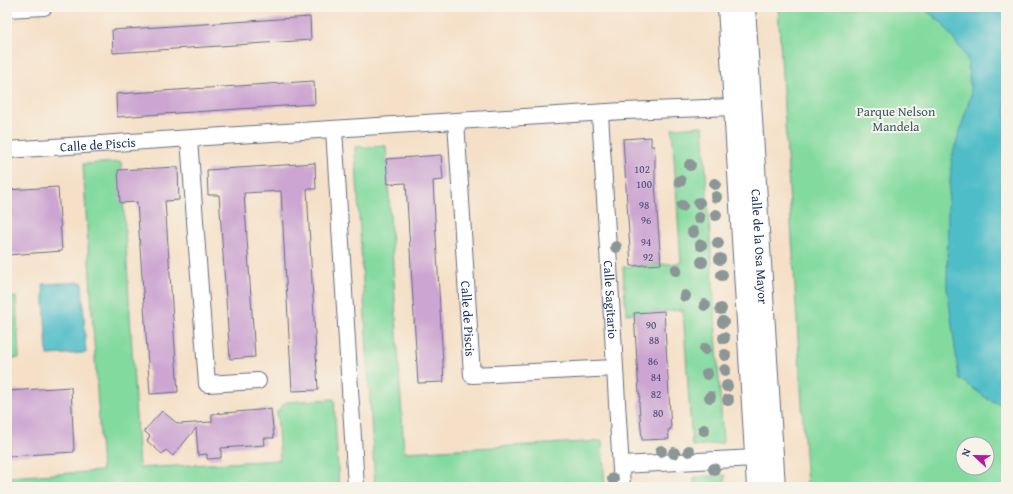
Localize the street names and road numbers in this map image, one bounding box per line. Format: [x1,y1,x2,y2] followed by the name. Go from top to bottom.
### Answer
[59,133,136,157] street label: Calle de Piscis
[746,188,773,305] street label: Calle de la Osa Mayor
[599,260,622,340] street label: Calle Sagitario
[456,280,480,357] street label: Calle de Piscis

